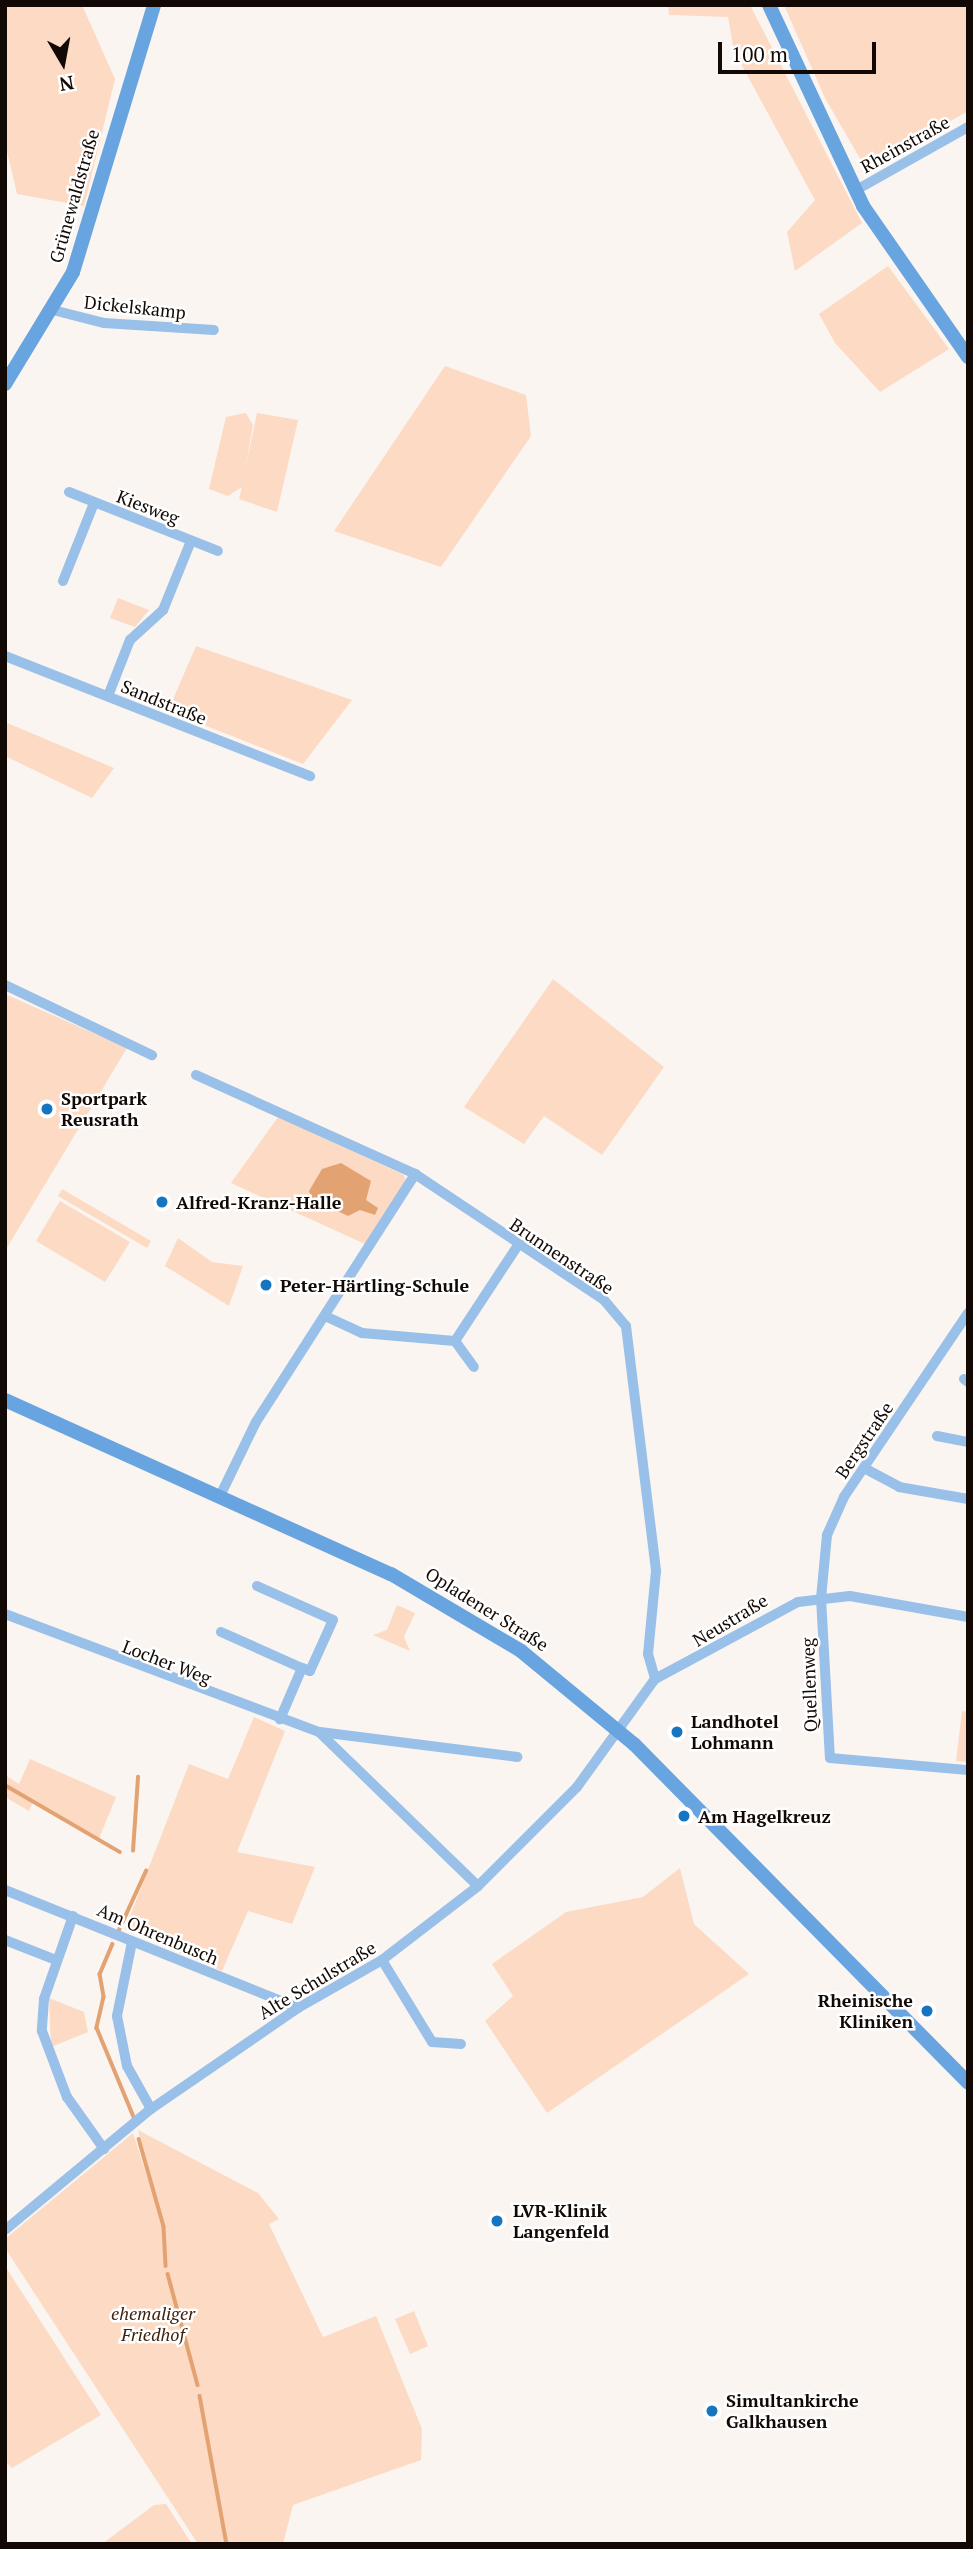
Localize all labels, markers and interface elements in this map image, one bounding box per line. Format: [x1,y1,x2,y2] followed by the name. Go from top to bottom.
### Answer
[28,28,98,98] north arrow
[721,28,878,72] scale bar
[731,40,788,68] text: 100 m
[57,71,76,98] text: N
[857,111,953,177] street label: Rheinstraße
[45,127,103,265] street label: Grünewaldstraße
[83,291,187,323] street label: Dickelskamp
[114,485,182,529] street label: Kiesweg
[118,675,210,729] street label: Sandstraße
[61,1088,147,1130] place label: Sportpark Reusrath
[39,1101,55,1117] marker: Sportpark Reusrath
[176,1191,341,1213] place label: Alfred-Kranz-Halle
[154,1194,170,1210] marker: Alfred-Kranz-Halle
[506,1213,618,1299] street label: Brunnenstraße
[280,1274,469,1296] place label: Peter-Härtling-Schule
[258,1277,274,1293] marker: Peter-Härtling-Schule
[831,1398,897,1482] street label: Bergstraße
[422,1562,552,1656] street label: Opladener Straße
[689,1589,771,1651] street label: Neustraße
[120,1635,214,1689] street label: Locher Weg
[797,1637,821,1733] street label: Quellenweg
[691,1711,779,1754] place label: Landhotel Lohmann
[669,1724,685,1740] marker: Landhotel Lohmann
[698,1805,831,1827] place label: Am Hagelkreuz
[676,1808,692,1824] marker: Am Hagelkreuz
[94,1899,222,1969] street label: Am Ohrenbusch
[254,1936,380,2024] street label: Alte Schulstraße
[818,1990,913,2032] place label: Rheinische Kliniken
[919,2003,935,2019] marker: Rheinische Kliniken
[513,2200,609,2242] place label: LVR-Klinik Langenfeld
[487,2211,507,2231] marker: LVR-Klinik Langenfeld
[111,2303,195,2346] park label: ehemaliger Friedhof
[726,2390,859,2432] place label: Simultankirche Galkhausen
[704,2403,720,2419] marker: Simultankirche Galkhausen

